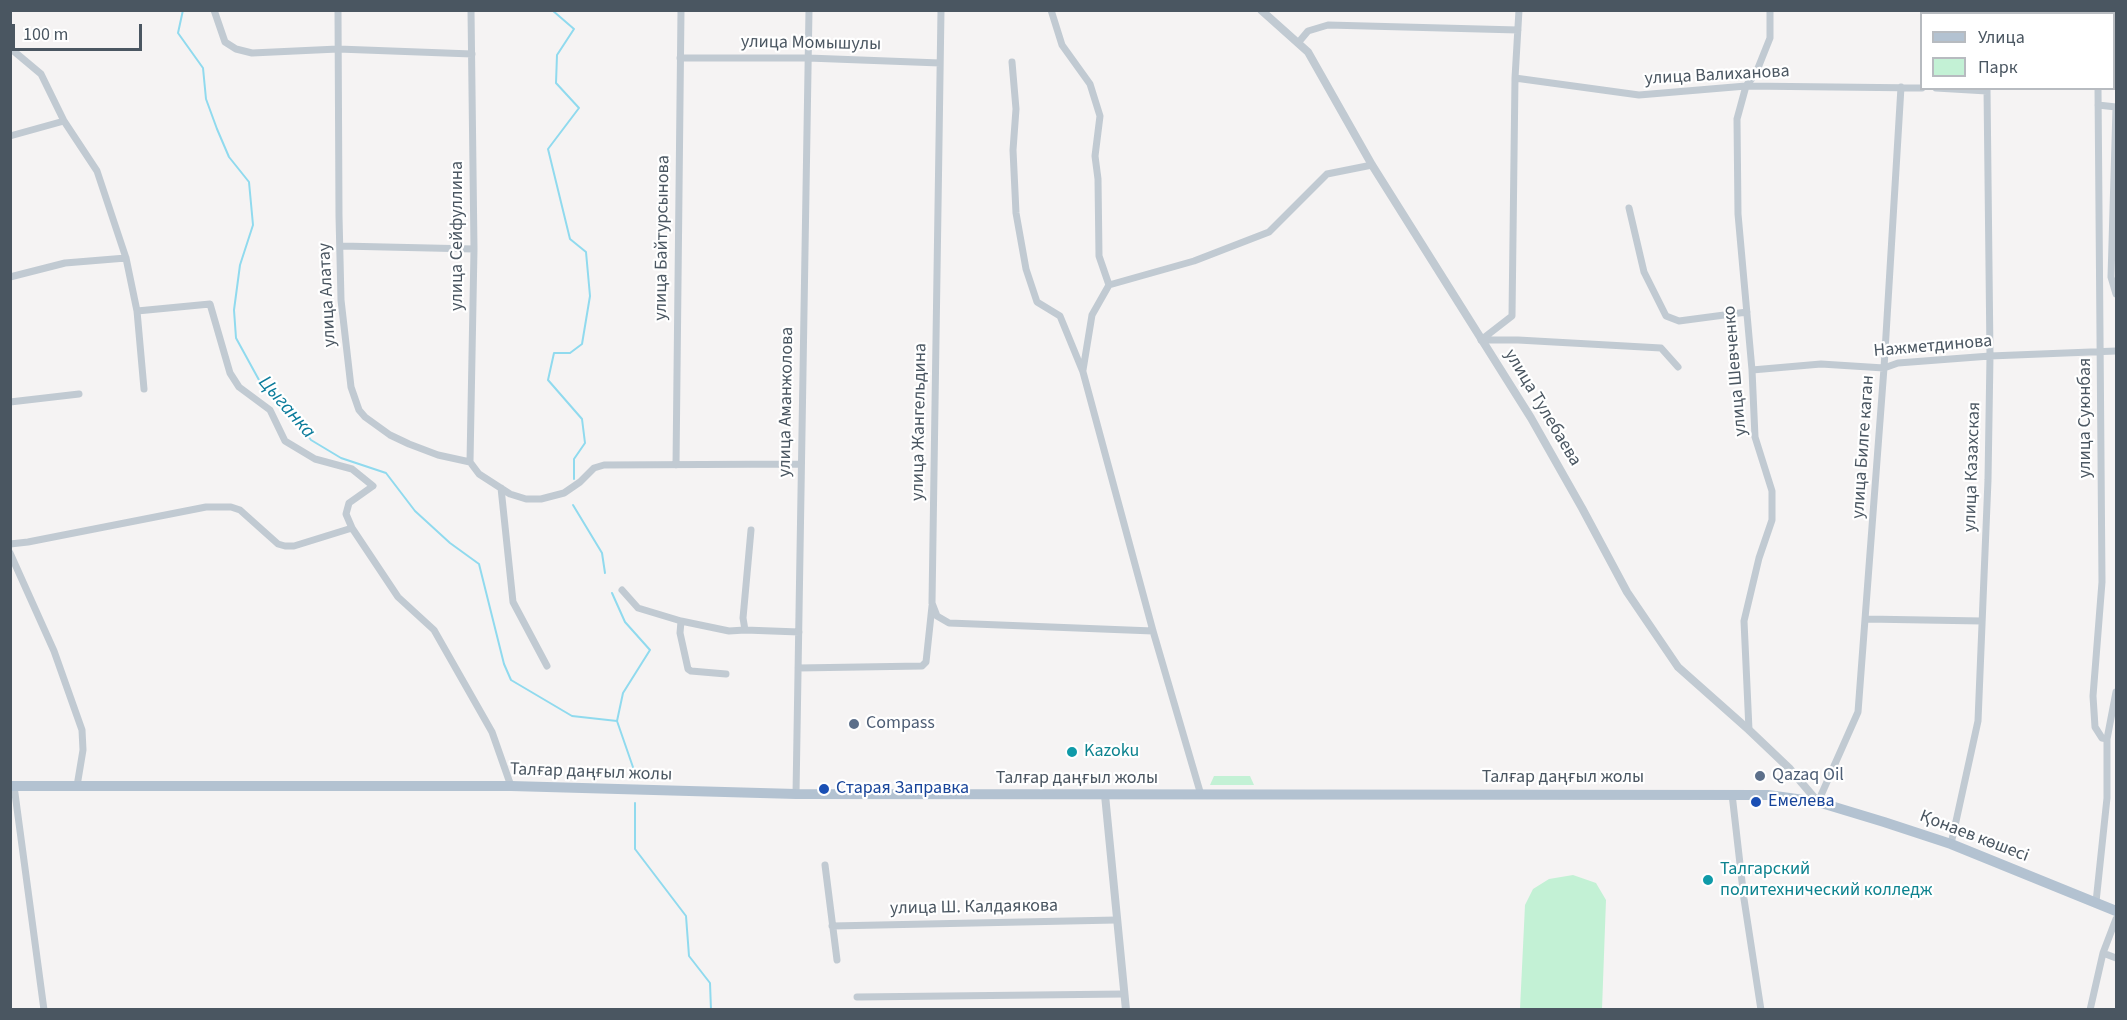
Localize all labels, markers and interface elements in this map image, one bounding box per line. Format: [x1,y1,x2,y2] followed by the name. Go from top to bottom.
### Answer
[15,12,146,50] scale bar
[1920,12,2115,90] legend
[23,22,68,47] text: 100 m
[1978,25,2025,50] text: Улица
[741,32,881,56] street label: улица Момышулы
[1978,55,2018,80] text: Парк
[1644,61,1790,91] street label: улица Валиханова
[651,155,675,321] street label: улица Байтурсынова
[447,161,469,311] street label: улица Сейфуллина
[314,242,342,348] street label: улица Алатау
[1720,305,1752,437] street label: улица Шевченко
[775,327,799,477] street label: улица Аманжолова
[1873,331,1993,363] street label: Нажметдинова
[908,343,932,501] street label: улица Жангельдина
[1499,346,1585,470] street label: улица Тулебаева
[2075,358,2097,478] street label: улица Суюнбая
[252,372,320,444] water label: Цыганка
[1848,374,1880,520] street label: улица Билге каган
[1960,401,1986,533] street label: улица Казахская
[866,713,935,735] place label: Compass
[847,717,861,731] marker: Compass
[1084,741,1139,763] place label: Kazoku
[1065,745,1079,759] marker: Kazoku
[509,759,673,787] street label: Талғар даңғыл жолы
[1772,765,1844,787] place label: Qazaq Oil
[1482,767,1644,789] street label: Талғар даңғыл жолы
[996,768,1158,790] street label: Талғар даңғыл жолы
[1753,769,1767,783] marker: Qazaq Oil
[836,778,969,800] place label: Старая Заправка
[817,782,831,796] marker: Старая Заправка
[1768,791,1835,813] place label: Емелева
[1749,795,1763,809] marker: Емелева
[1916,806,2032,868] street label: Қонаев көшесі
[1720,859,1932,902] place label: Талгарский политехнический колледж
[1701,873,1715,887] marker: Талгарский политехнический колледж
[890,896,1058,920] street label: улица Ш. Калдаякова

